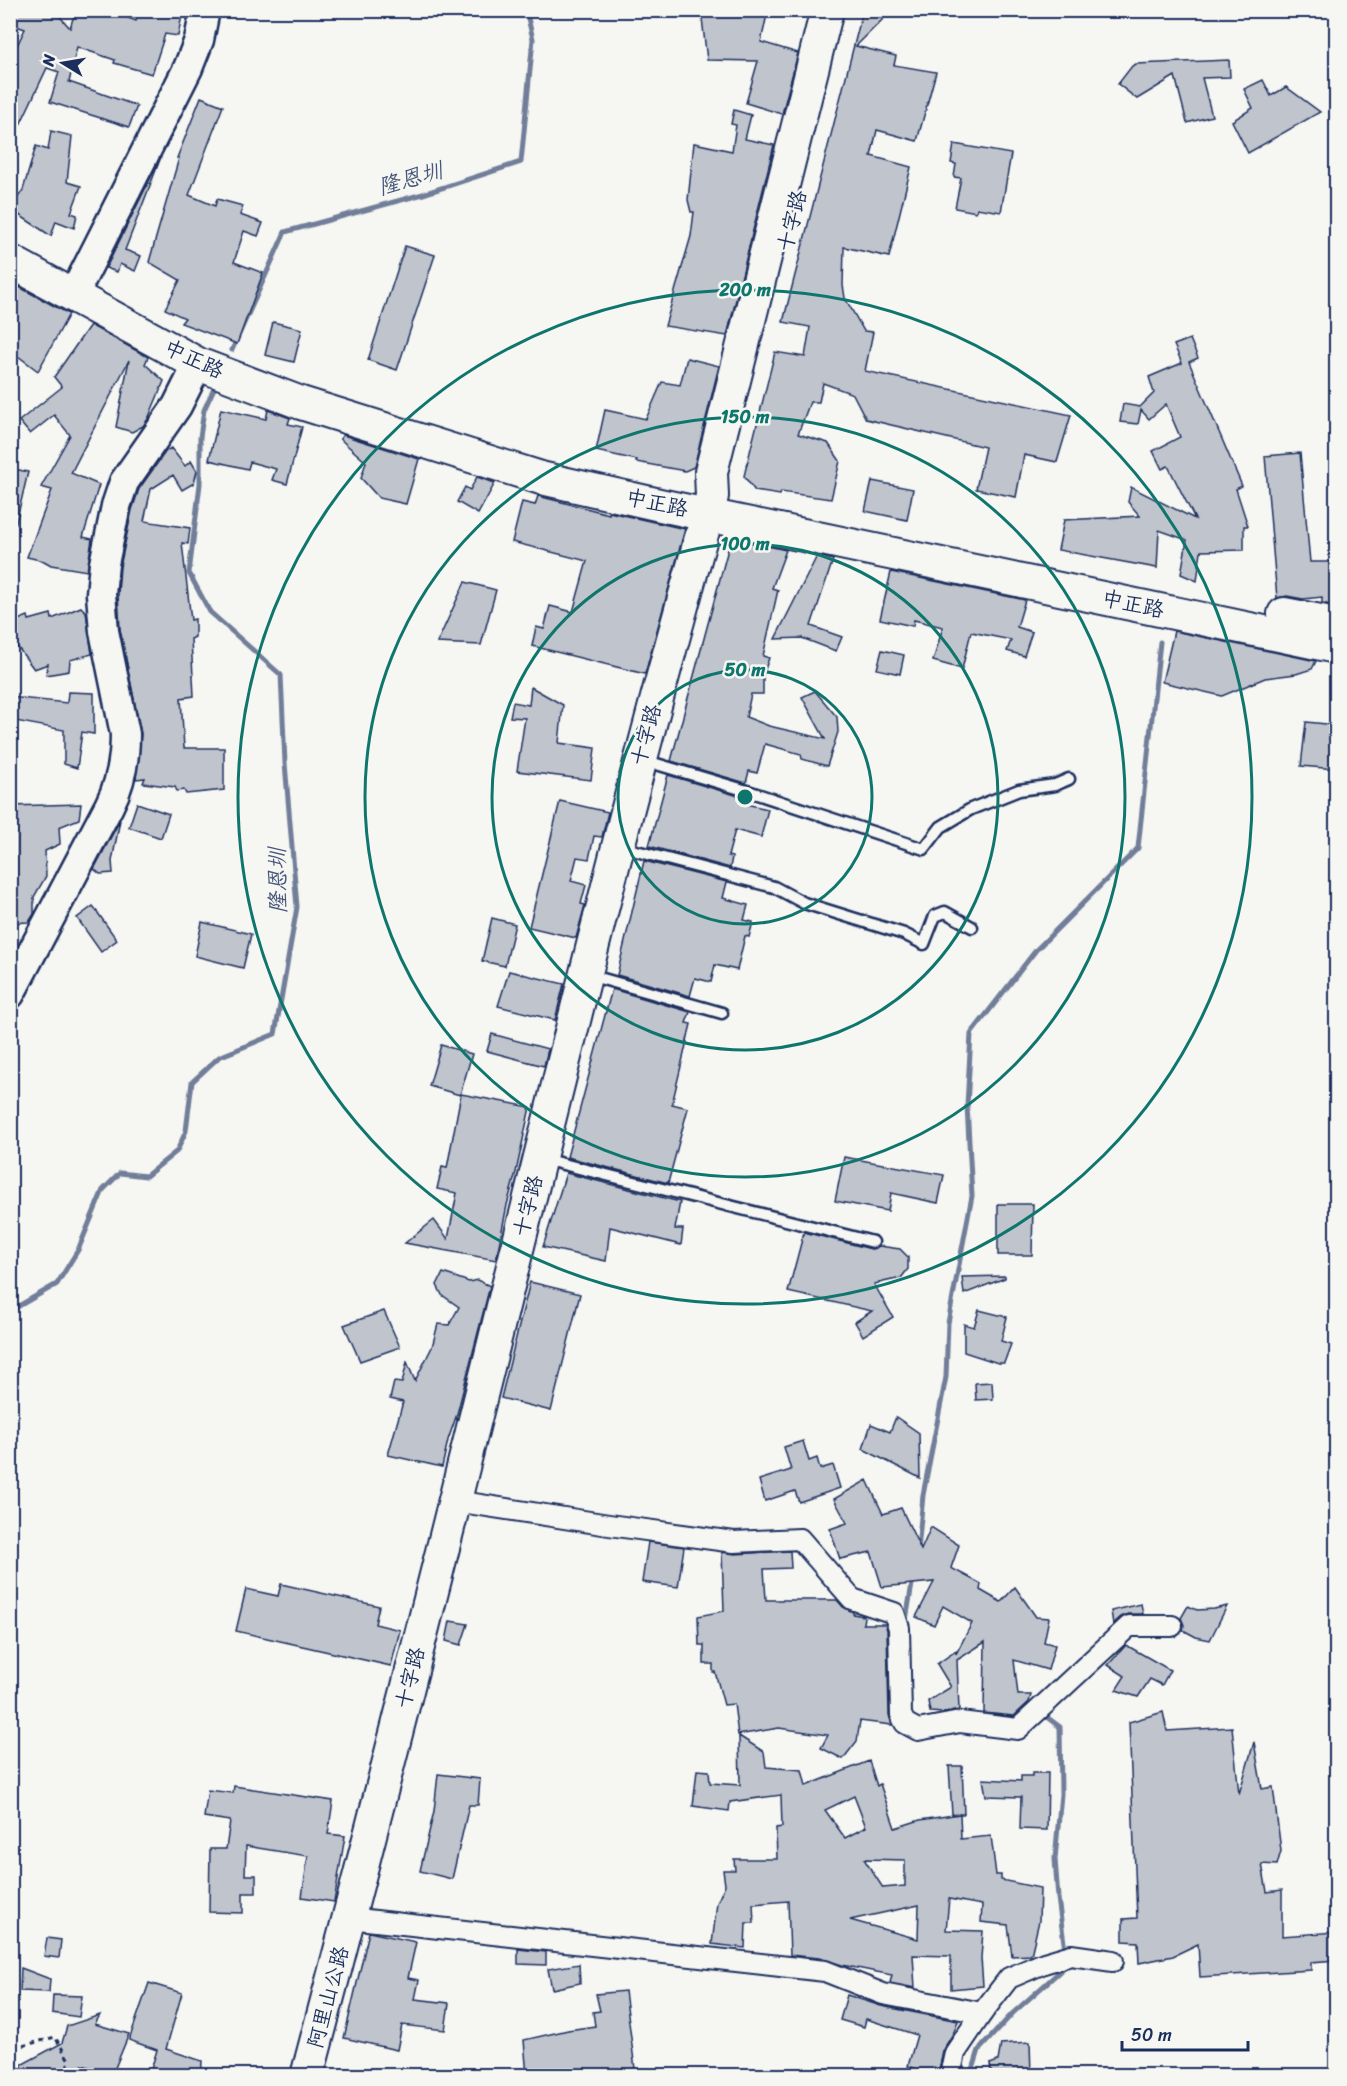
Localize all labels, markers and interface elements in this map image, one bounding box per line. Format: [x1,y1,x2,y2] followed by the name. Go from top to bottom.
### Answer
[33,33,93,93] north arrow
[33,51,64,69] text: N
[373,150,449,206] water label: 隆恩圳
[766,186,818,256] street label: 十字路
[718,274,771,306] text: 200 m
[157,328,231,390] street label: 中正路
[721,401,769,433] text: 150 m
[622,478,692,528] street label: 中正路
[721,528,770,560] text: 100 m
[1098,579,1168,629] street label: 中正路
[725,654,766,686] text: 50 m
[619,700,673,770] street label: 十字路
[735,787,755,807] centre of rings
[257,846,298,914] water label: 隆恩圳
[502,1171,554,1241] street label: 十字路
[384,1643,436,1713] street label: 十字路
[296,1941,360,2053] street label: 阿里山公路
[1122,2014,1248,2052] scale bar
[1131,2019,1172,2051] text: 50 m

